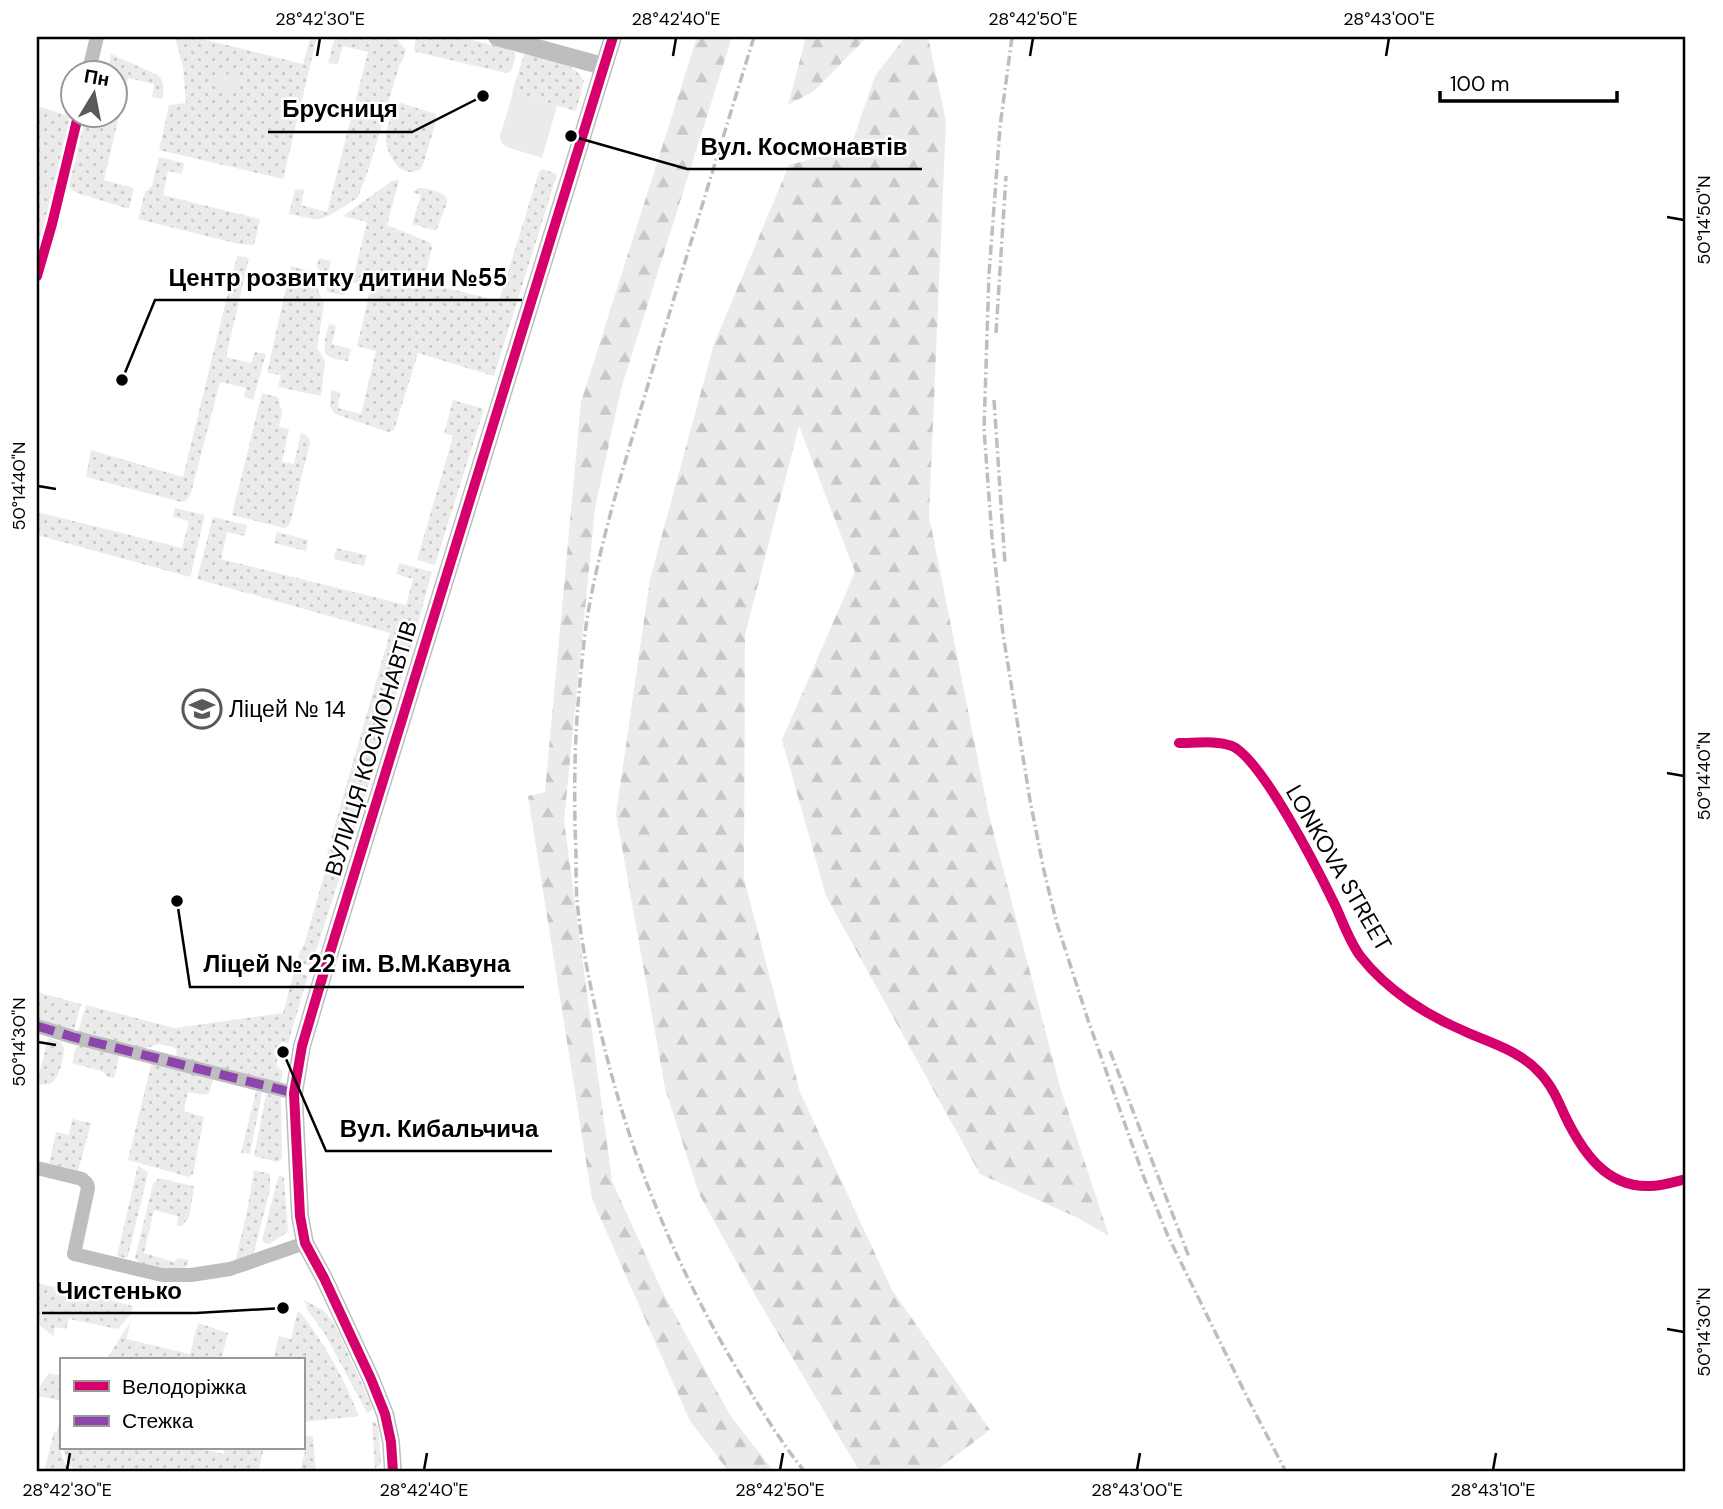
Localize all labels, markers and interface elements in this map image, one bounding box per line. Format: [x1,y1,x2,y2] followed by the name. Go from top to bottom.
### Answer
[275,7,365,31] text: 28°42'30"E
[631,7,721,31] text: 28°42'40"E
[988,7,1078,31] text: 28°42'50"E
[1343,7,1435,31] text: 28°43'00"E
[60,60,130,130] north arrow
[1440,60,1616,104] scale bar
[82,63,111,92] text: Пн
[1450,70,1510,98] text: 100 m
[268,87,412,132] callout: Брусниця
[282,93,398,124] text: Брусниця
[687,124,922,169] callout: Вул. Космонавтів
[700,131,908,162] text: Вул. Космонавтів
[1692,175,1716,265] text: 50°14'50"N
[155,255,522,300] callout: Центр розвитку дитини №55
[169,262,507,293] text: Центр розвитку дитини №55
[7,442,31,530] text: 50°14'40"N
[318,617,424,879] street label: ВУЛИЦЯ КОСМОНАВТІВ
[181,688,223,730] school or university icon: Ліцей № 14
[229,694,346,724] place label: Ліцей № 14
[1692,732,1716,820] text: 50°14'40"N
[1279,780,1399,957] street label: LONKOVA STREET
[190,942,524,987] callout: Ліцей № 22 ім. В.М.Кавуна
[204,948,511,979] text: Ліцей № 22 ім. В.М.Кавуна
[7,997,31,1087] text: 50°14'30"N
[326,1106,552,1151] callout: Вул. Кибальчича
[340,1113,539,1144] text: Вул. Кибальчича
[42,1268,196,1313] callout: Чистенько
[56,1275,182,1306] text: Чистенько
[1692,1287,1716,1377] text: 50°14'30"N
[60,1358,304,1450] legend
[122,1373,247,1401] text: Велодоріжка
[122,1407,194,1435] text: Стежка
[22,1478,112,1502] text: 28°42'30"E
[379,1478,469,1502] text: 28°42'40"E
[735,1478,825,1502] text: 28°42'50"E
[1091,1478,1183,1502] text: 28°43'00"E
[1451,1478,1535,1502] text: 28°43'10"E

